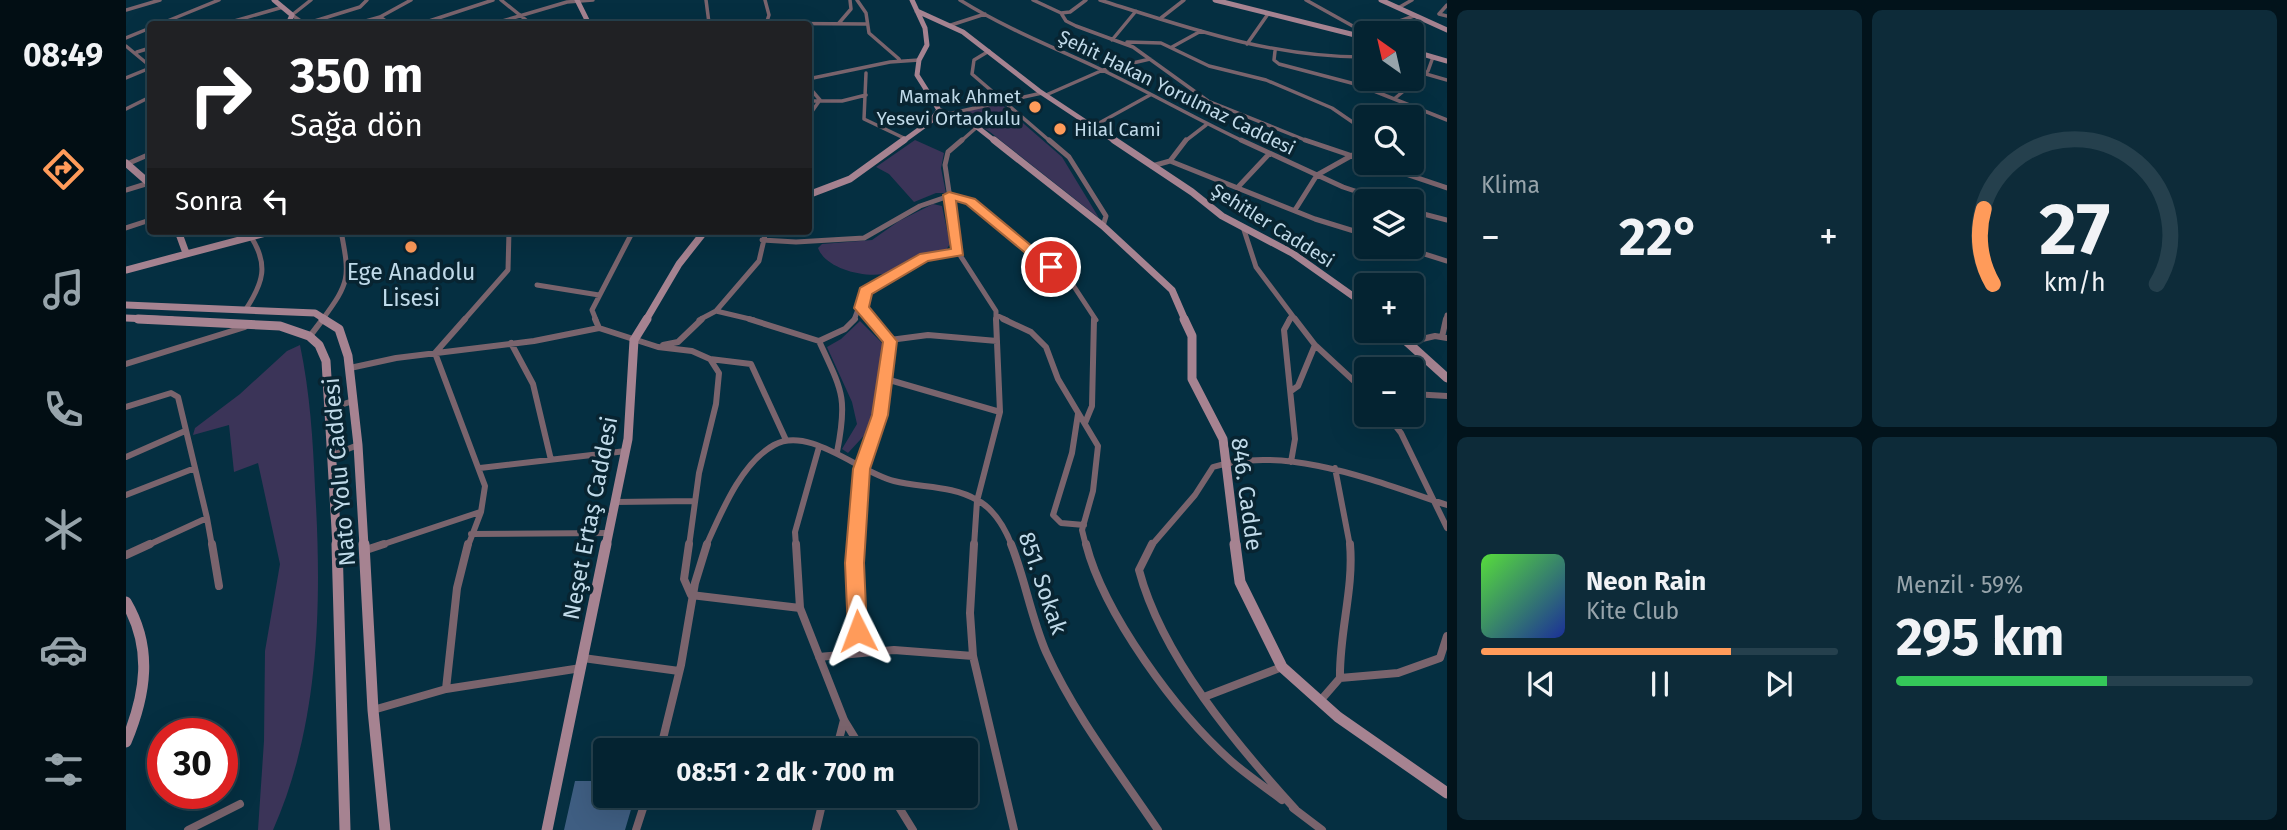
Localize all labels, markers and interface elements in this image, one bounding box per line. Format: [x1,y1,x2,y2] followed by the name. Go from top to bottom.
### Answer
[1354,21,1424,91] north arrow
[1354,21,1424,427] map controls
[1055,25,1299,160] street label: Şehit Hakan Yorulmaz Caddesi
[23,36,103,74] text: 08:49
[290,46,423,105] text: 350 m
[175,49,266,140] icon: right
[877,85,1021,130] place label: Mamak Ahmet Yesevi Ortaokulu
[1027,99,1043,115] marker: Mamak Ahmet Yesevi Ortaokulu
[1354,105,1424,175] button: search
[290,106,423,144] text: Sağa dön
[1074,118,1161,141] place label: Hilal Cami
[1052,121,1068,137] marker: Hilal Cami
[39,145,88,194] icon: directions
[1481,171,1540,199] text: Klima
[1207,179,1338,272] street label: Şehitler Caddesi
[257,182,295,220] icon: left
[175,186,243,217] text: Sonra
[2039,187,2110,274] text: 27
[1354,189,1424,259] button: layers
[1619,206,1700,269] text: 22°
[1481,214,1500,260] text: −
[1819,214,1838,260] text: +
[1021,237,1081,297] pin
[403,239,419,255] marker: Ege Anadolu Lisesi
[1032,248,1070,286] icon: arrive
[347,258,475,312] place label: Ege Anadolu Lisesi
[39,265,88,314] icon: music
[2044,268,2105,298] text: km/h
[1354,273,1424,343] button: +
[1354,357,1424,427] button: −
[317,377,361,567] street label: Nato Yolu Caddesi
[39,385,88,434] icon: phone
[557,414,623,622] street label: Neşet Ertaş Caddesi
[1225,436,1269,552] street label: 846. Cadde
[39,505,88,554] icon: climate
[1012,528,1074,638] street label: 851. Sokak
[1586,566,1706,597] text: Neon Rain
[1896,571,2023,599] text: Menzil · 59%
[821,594,895,668] position arrow
[1586,597,1679,625] text: Kite Club
[1896,606,2064,669] text: 295 km
[39,625,88,674] icon: car
[1522,665,1560,703] icon: previous
[1641,665,1679,703] icon: pause
[1760,665,1798,703] icon: next
[147,718,238,809] speed limit sign: 30
[39,745,88,794] icon: filters
[676,757,895,788] text: 08:51 · 2 dk · 700 m

